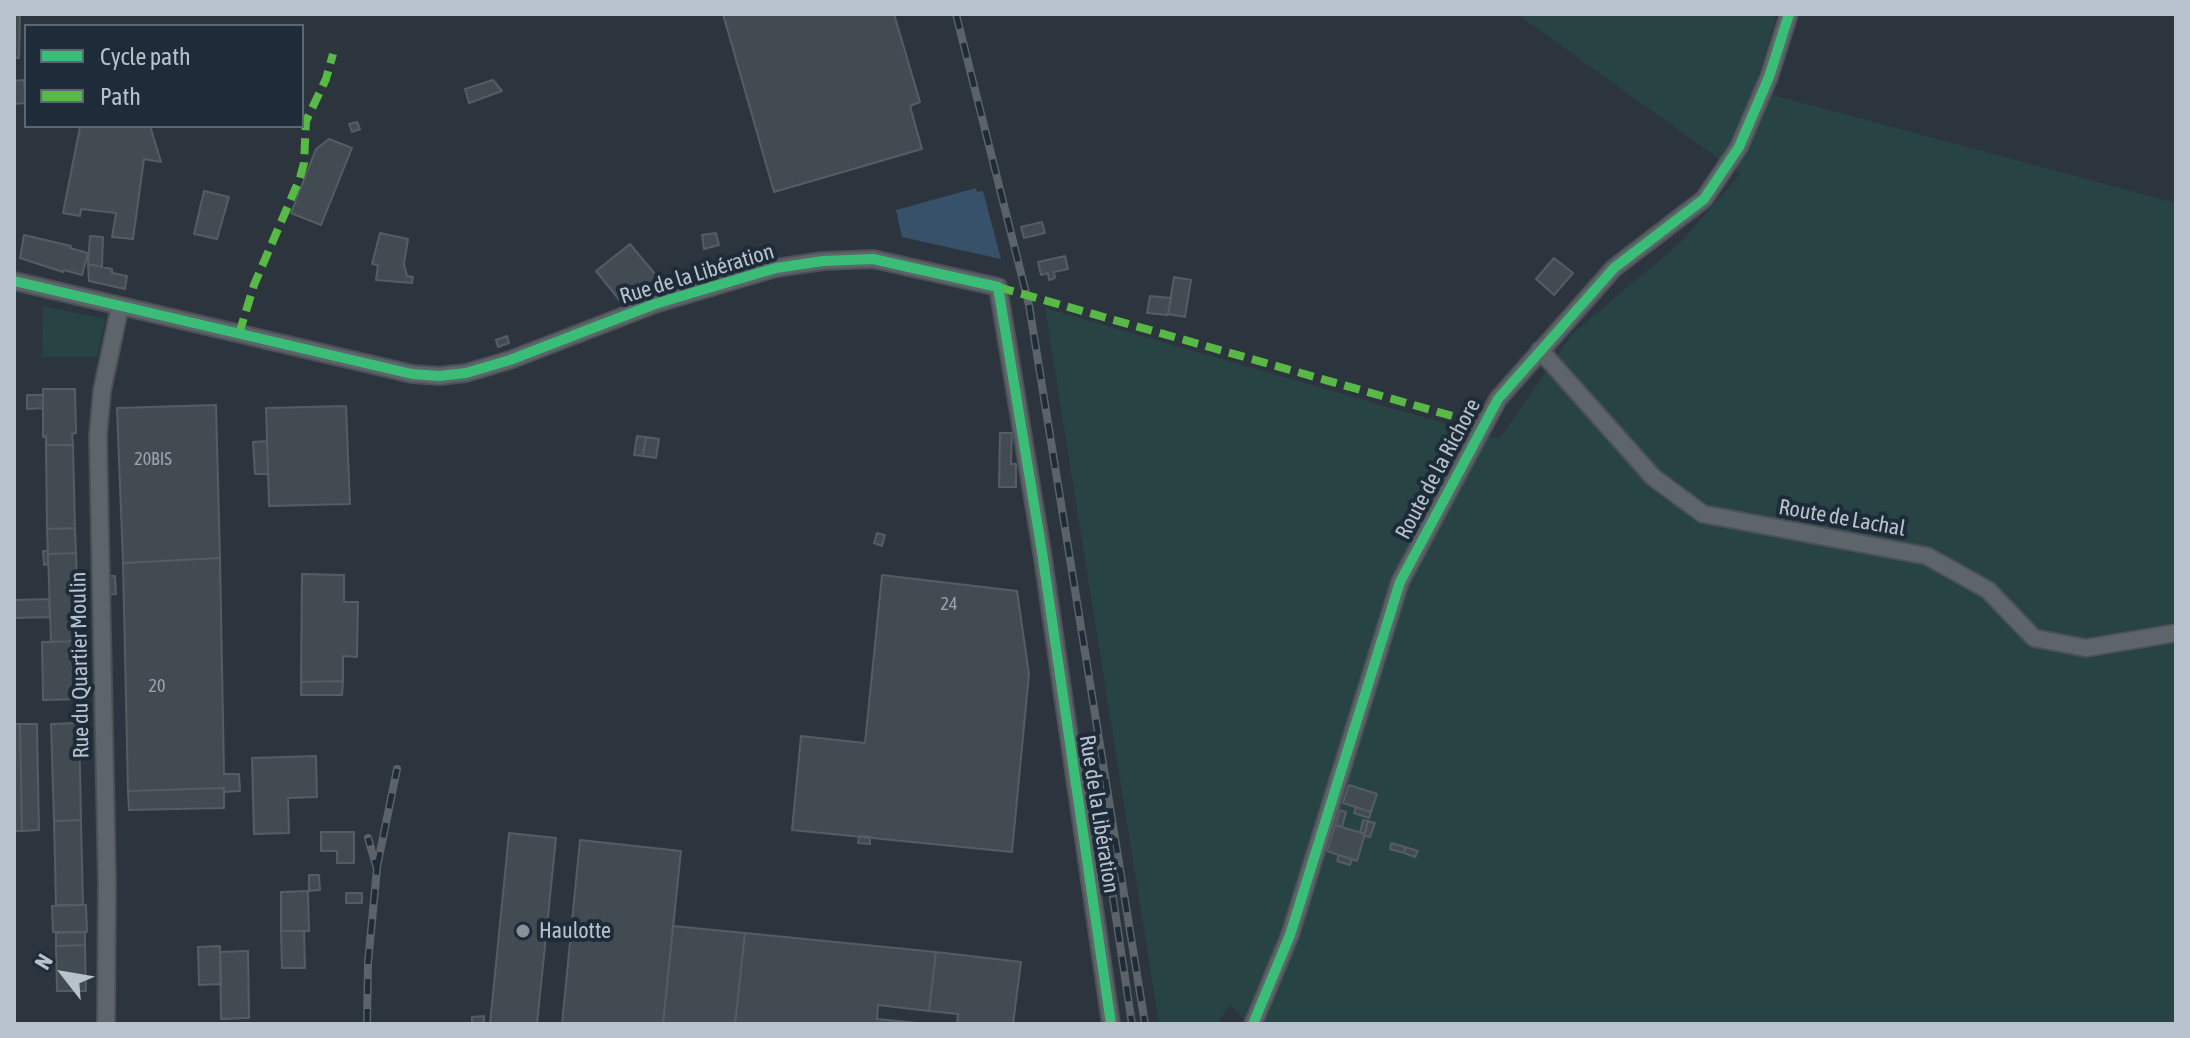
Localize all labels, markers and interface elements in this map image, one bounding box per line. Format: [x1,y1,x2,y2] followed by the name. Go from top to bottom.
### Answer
[24,24,304,128] legend
[100,43,191,70] text: Cycle path
[100,83,141,110] text: Path
[617,238,777,310] street label: Rue de la Libération
[1390,394,1486,544] street label: Route de la Richore
[134,448,172,470] house number: 20BIS
[1777,494,1907,542] street label: Route de Lachal
[65,571,95,759] street label: Rue du Quartier Moulin
[941,593,957,615] house number: 24
[149,675,165,697] house number: 20
[1073,733,1125,895] street label: Rue de la Libération
[539,918,611,944] place label: Haulotte
[514,922,532,940] marker: Haulotte
[24,934,104,1014] north arrow
[29,949,58,974] text: N

